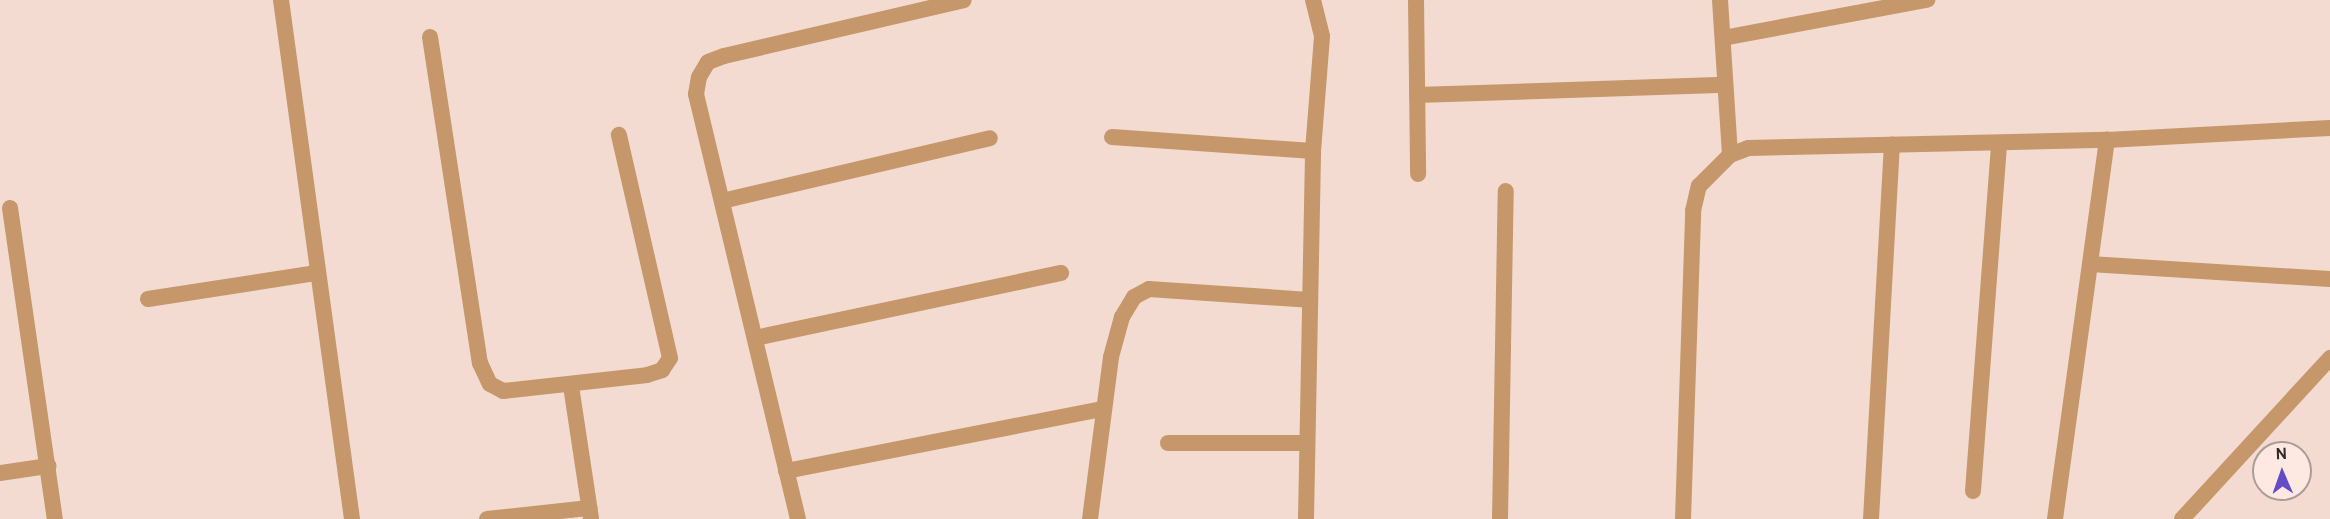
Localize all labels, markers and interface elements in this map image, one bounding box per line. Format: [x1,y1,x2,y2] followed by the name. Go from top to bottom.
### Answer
[2252,441,2312,501] north arrow
[2275,445,2288,465] text: N

